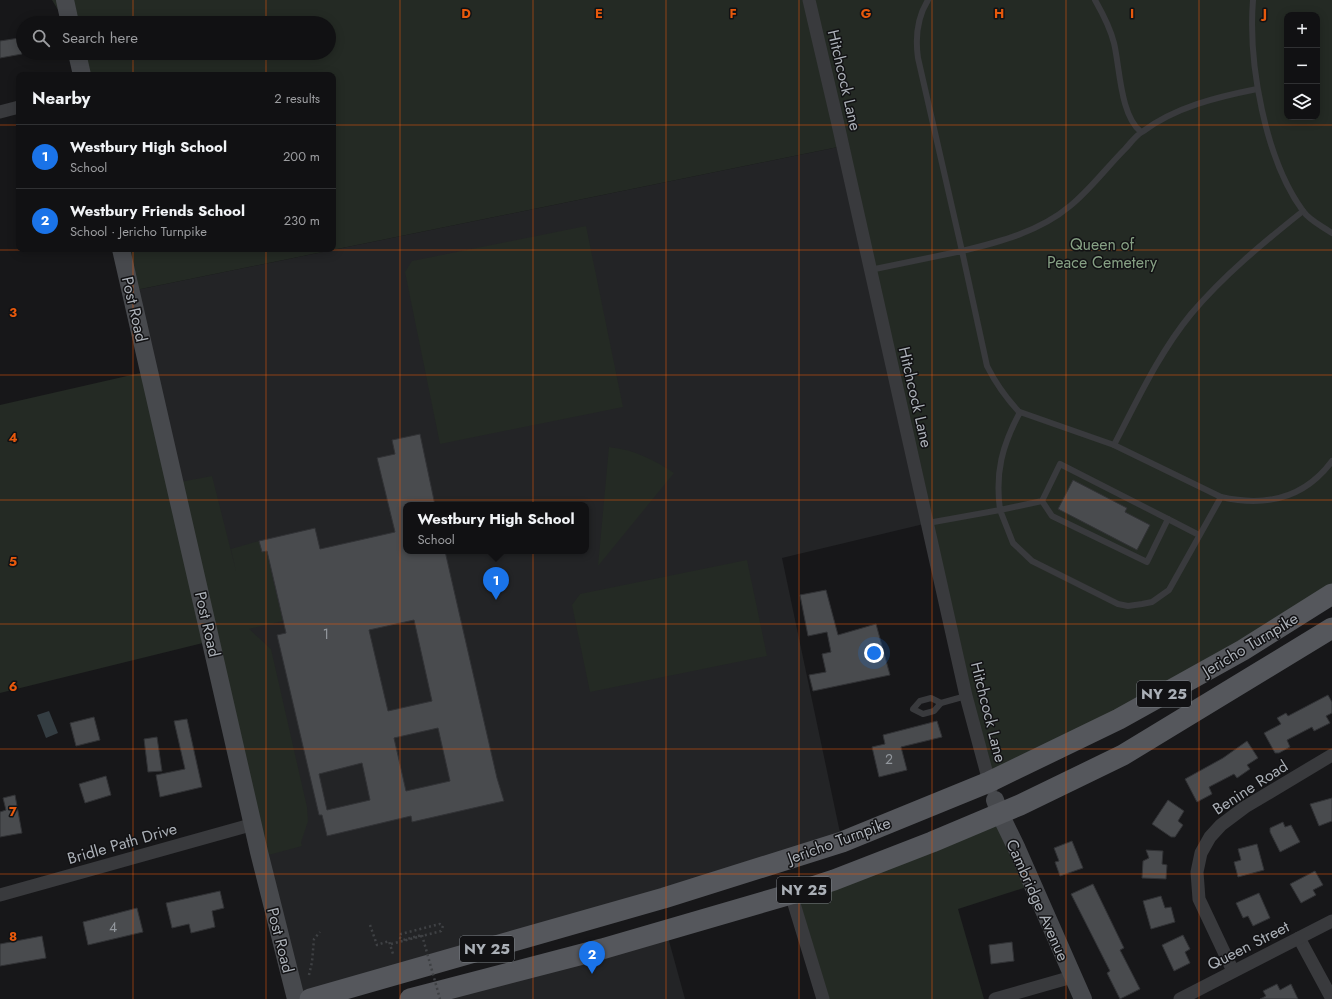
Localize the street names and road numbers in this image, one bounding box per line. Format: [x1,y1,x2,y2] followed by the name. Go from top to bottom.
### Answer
[822,27,867,133] street label: Hitchcock Lane
[116,274,153,344] street label: Post Road
[893,344,938,450] street label: Hitchcock Lane
[189,589,226,659] street label: Post Road
[1196,607,1303,683] street label: Jericho Turnpike
[965,659,1012,765] street label: Hitchcock Lane
[1137,681,1191,707] road number: NY 25
[1208,754,1292,820] street label: Benine Road
[783,811,894,870] street label: Jericho Turnpike
[65,817,180,870] street label: Bridle Path Drive
[1000,836,1075,965] street label: Cambridge Avenue
[777,877,831,903] road number: NY 25
[261,905,300,975] street label: Post Road
[1203,915,1293,976] street label: Queen Street
[460,936,514,962] road number: NY 25

